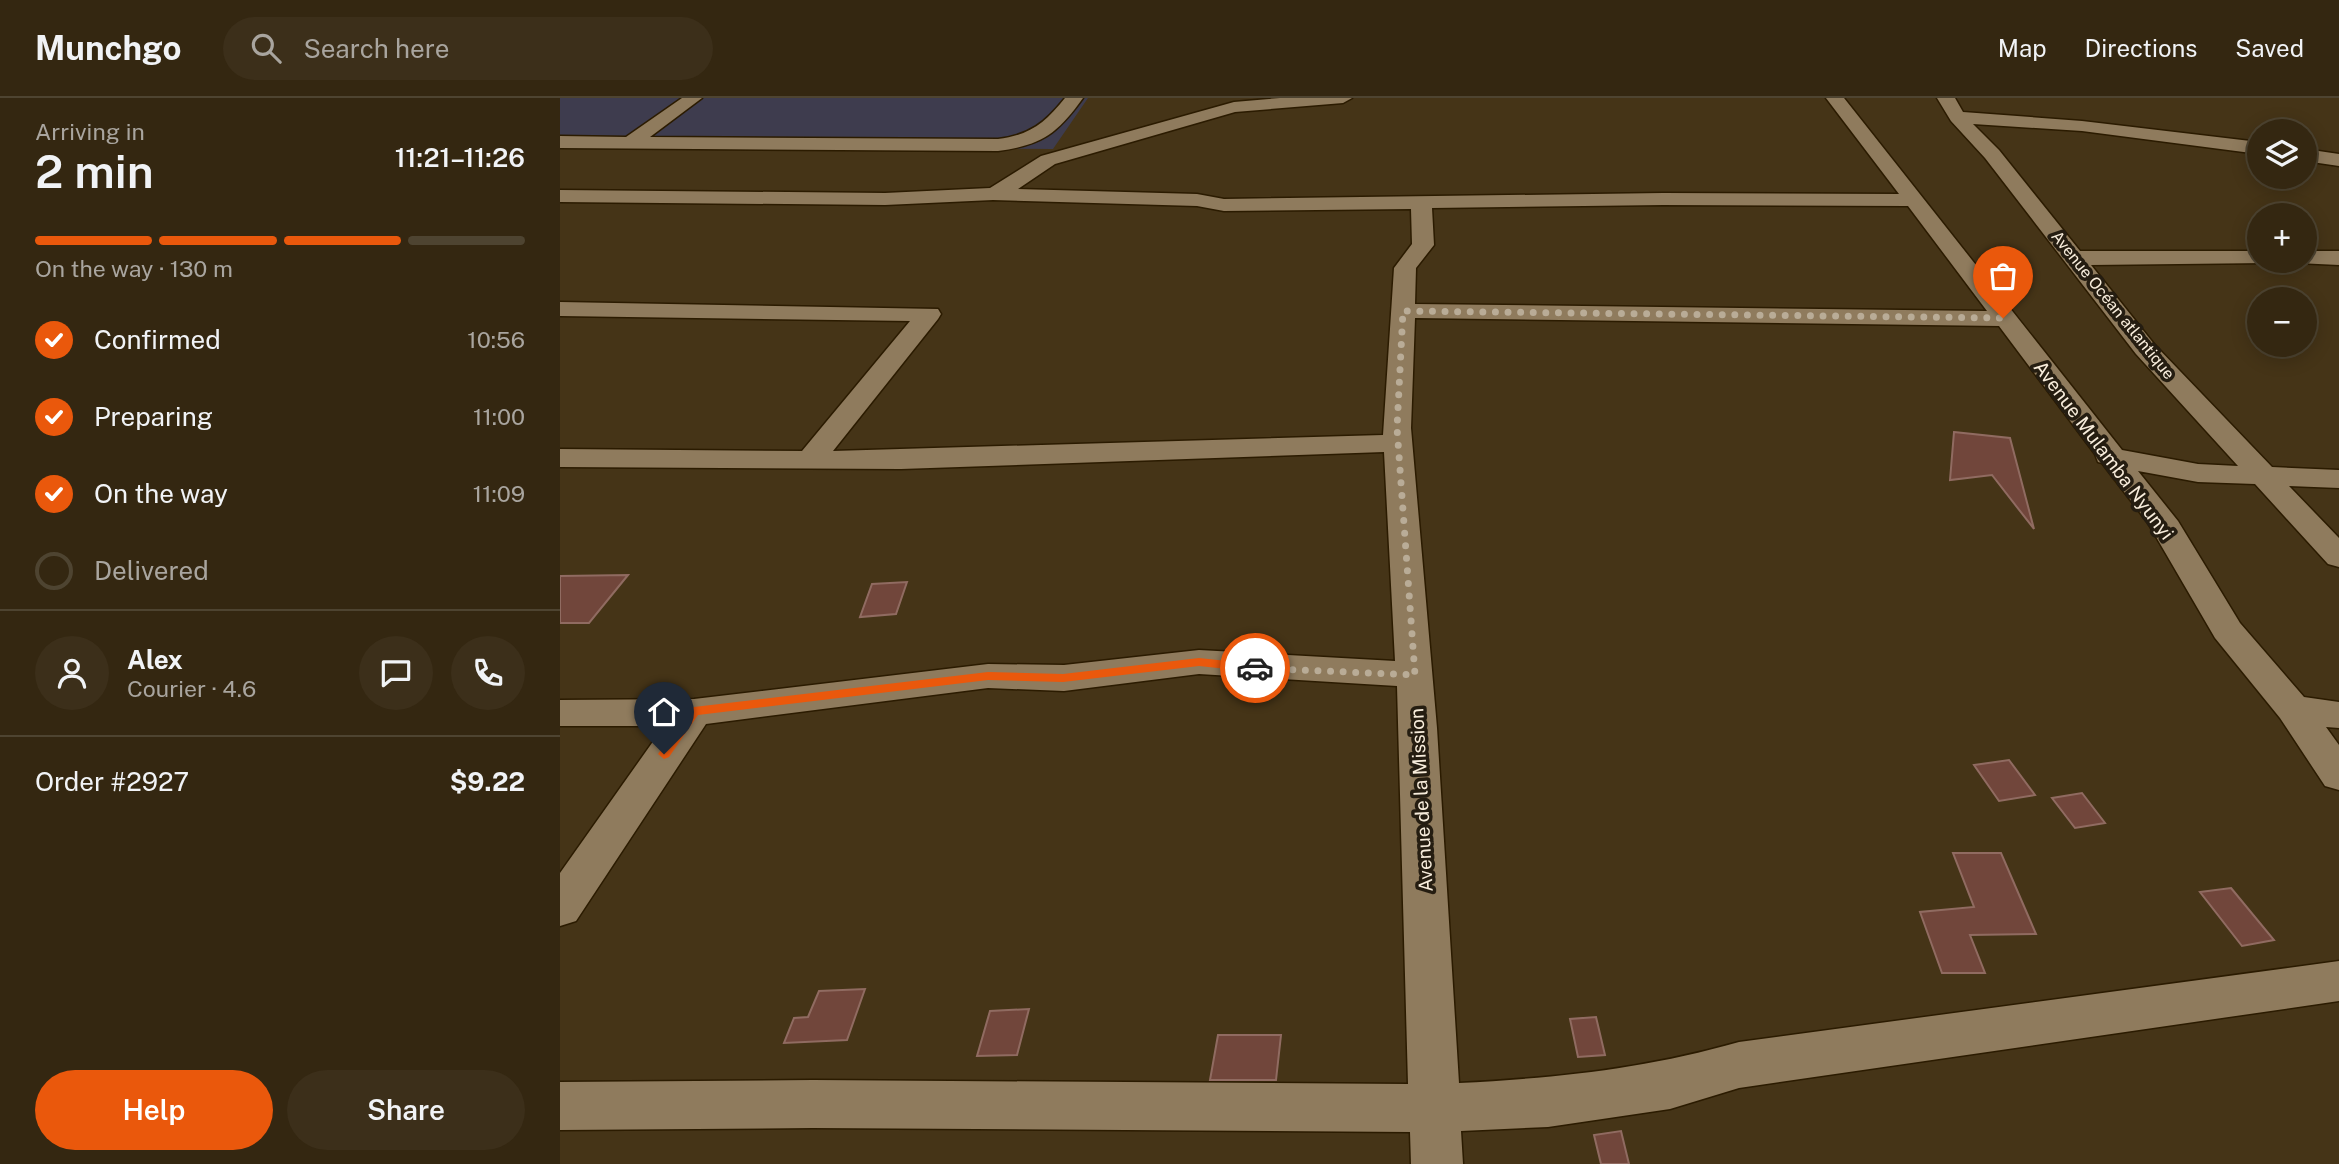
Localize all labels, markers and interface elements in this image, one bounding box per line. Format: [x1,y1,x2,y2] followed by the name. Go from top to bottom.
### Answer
[223,17,713,80] search box
[35,29,181,67] text: Munchgo
[247,29,285,67] icon: search
[303,33,449,64] text: Search here
[1998,34,2047,62] text: Map
[2085,34,2197,62] text: Directions
[2235,34,2304,62] text: Saved
[35,118,145,145] text: Arriving in
[2247,119,2317,357] map controls
[2247,119,2317,189] button: layers
[395,142,525,173] text: 11:21–11:26
[35,144,154,198] text: 2 min
[2247,203,2317,273] button: +
[2047,227,2179,383] street label: Avenue Océan atlantique
[1973,246,2033,318] pin
[35,255,233,282] text: On the way · 130 m
[1984,257,2022,295] icon: bag
[2247,287,2317,357] button: −
[35,321,73,359] icon: check
[94,324,221,355] text: Confirmed
[467,326,525,353] text: 10:56
[2030,356,2178,544] street label: Avenue Mulamba Nyunyi
[35,398,73,436] icon: check
[94,401,213,432] text: Preparing
[473,403,525,430] text: 11:00
[35,475,73,513] icon: check
[94,478,228,509] text: On the way
[473,480,525,507] text: 11:09
[94,555,209,586] text: Delivered
[1220,633,1290,703] courier
[35,636,109,710] button: person
[359,636,433,710] button: chat
[451,636,525,710] button: phone
[127,644,183,675] text: Alex
[1236,649,1274,687] icon: car
[127,675,256,702] text: Courier · 4.6
[634,682,694,754] pin
[645,693,683,731] icon: home
[1405,708,1437,892] street label: Avenue de la Mission
[35,766,189,797] text: Order #2927
[450,766,525,797] text: $9.22
[35,1070,273,1150] button: Help
[287,1070,525,1150] button: Share

